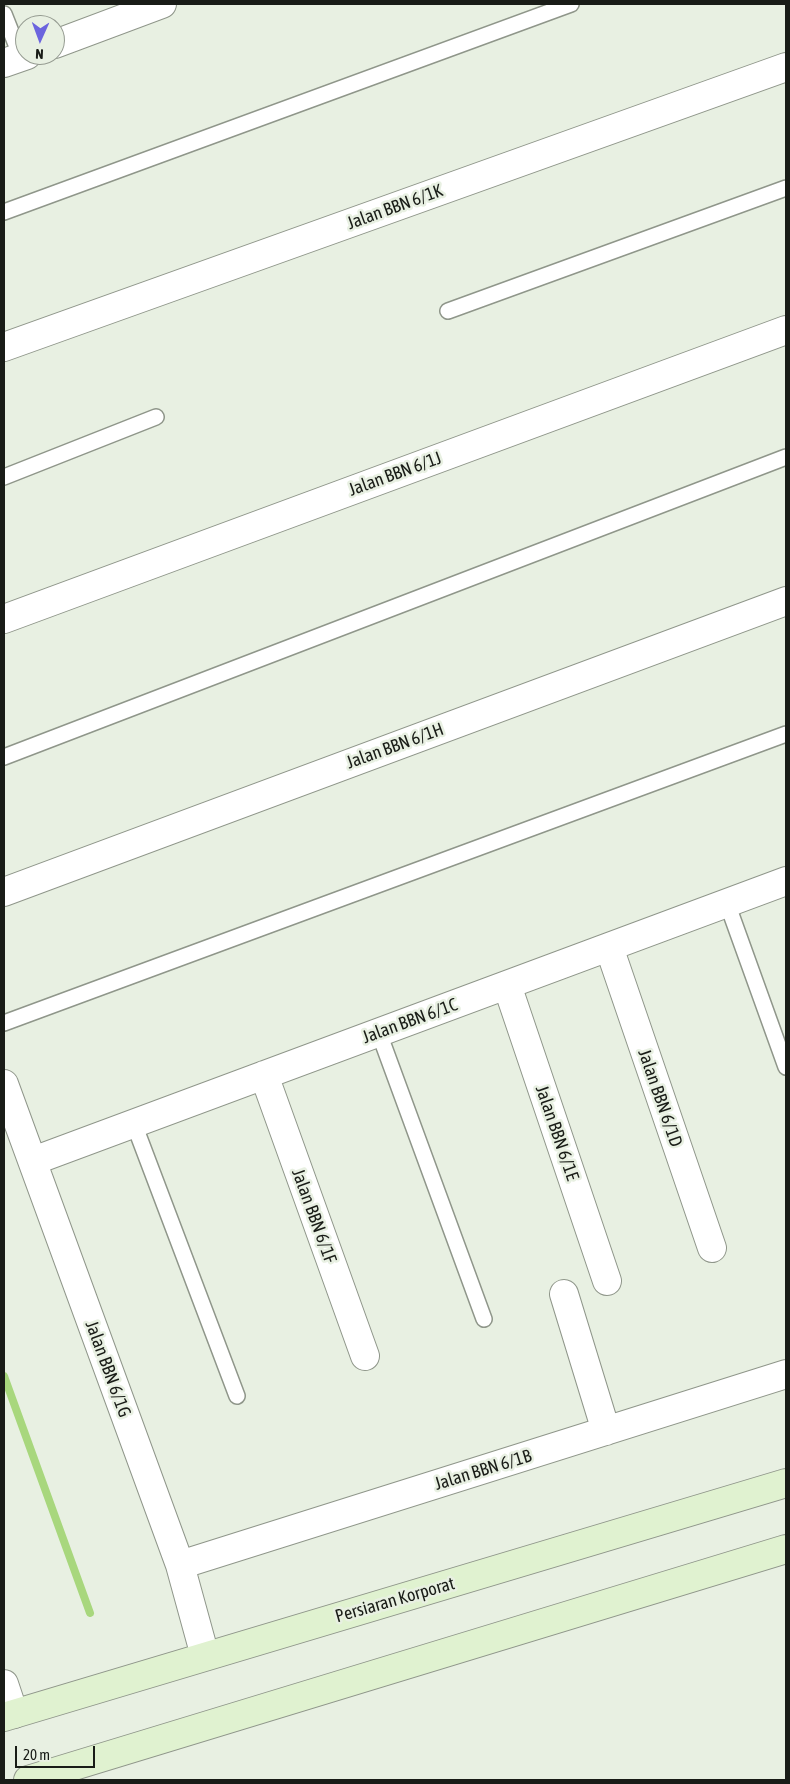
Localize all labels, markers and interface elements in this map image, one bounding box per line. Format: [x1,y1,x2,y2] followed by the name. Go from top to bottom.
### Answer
[15,15,65,65] north arrow
[35,46,44,62] text: N
[344,180,446,234] street label: Jalan BBN 6/1K
[346,447,444,501] street label: Jalan BBN 6/1J
[343,718,447,774] street label: Jalan BBN 6/1H
[359,994,461,1048] street label: Jalan BBN 6/1C
[633,1046,687,1150] street label: Jalan BBN 6/1D
[531,1083,583,1183] street label: Jalan BBN 6/1E
[287,1166,341,1266] street label: Jalan BBN 6/1F
[81,1318,135,1420] street label: Jalan BBN 6/1G
[432,1445,534,1495] street label: Jalan BBN 6/1B
[333,1573,457,1627] street label: Persiaran Korporat
[18,1736,98,1768] scale bar
[23,1746,50,1763] text: 20 m

